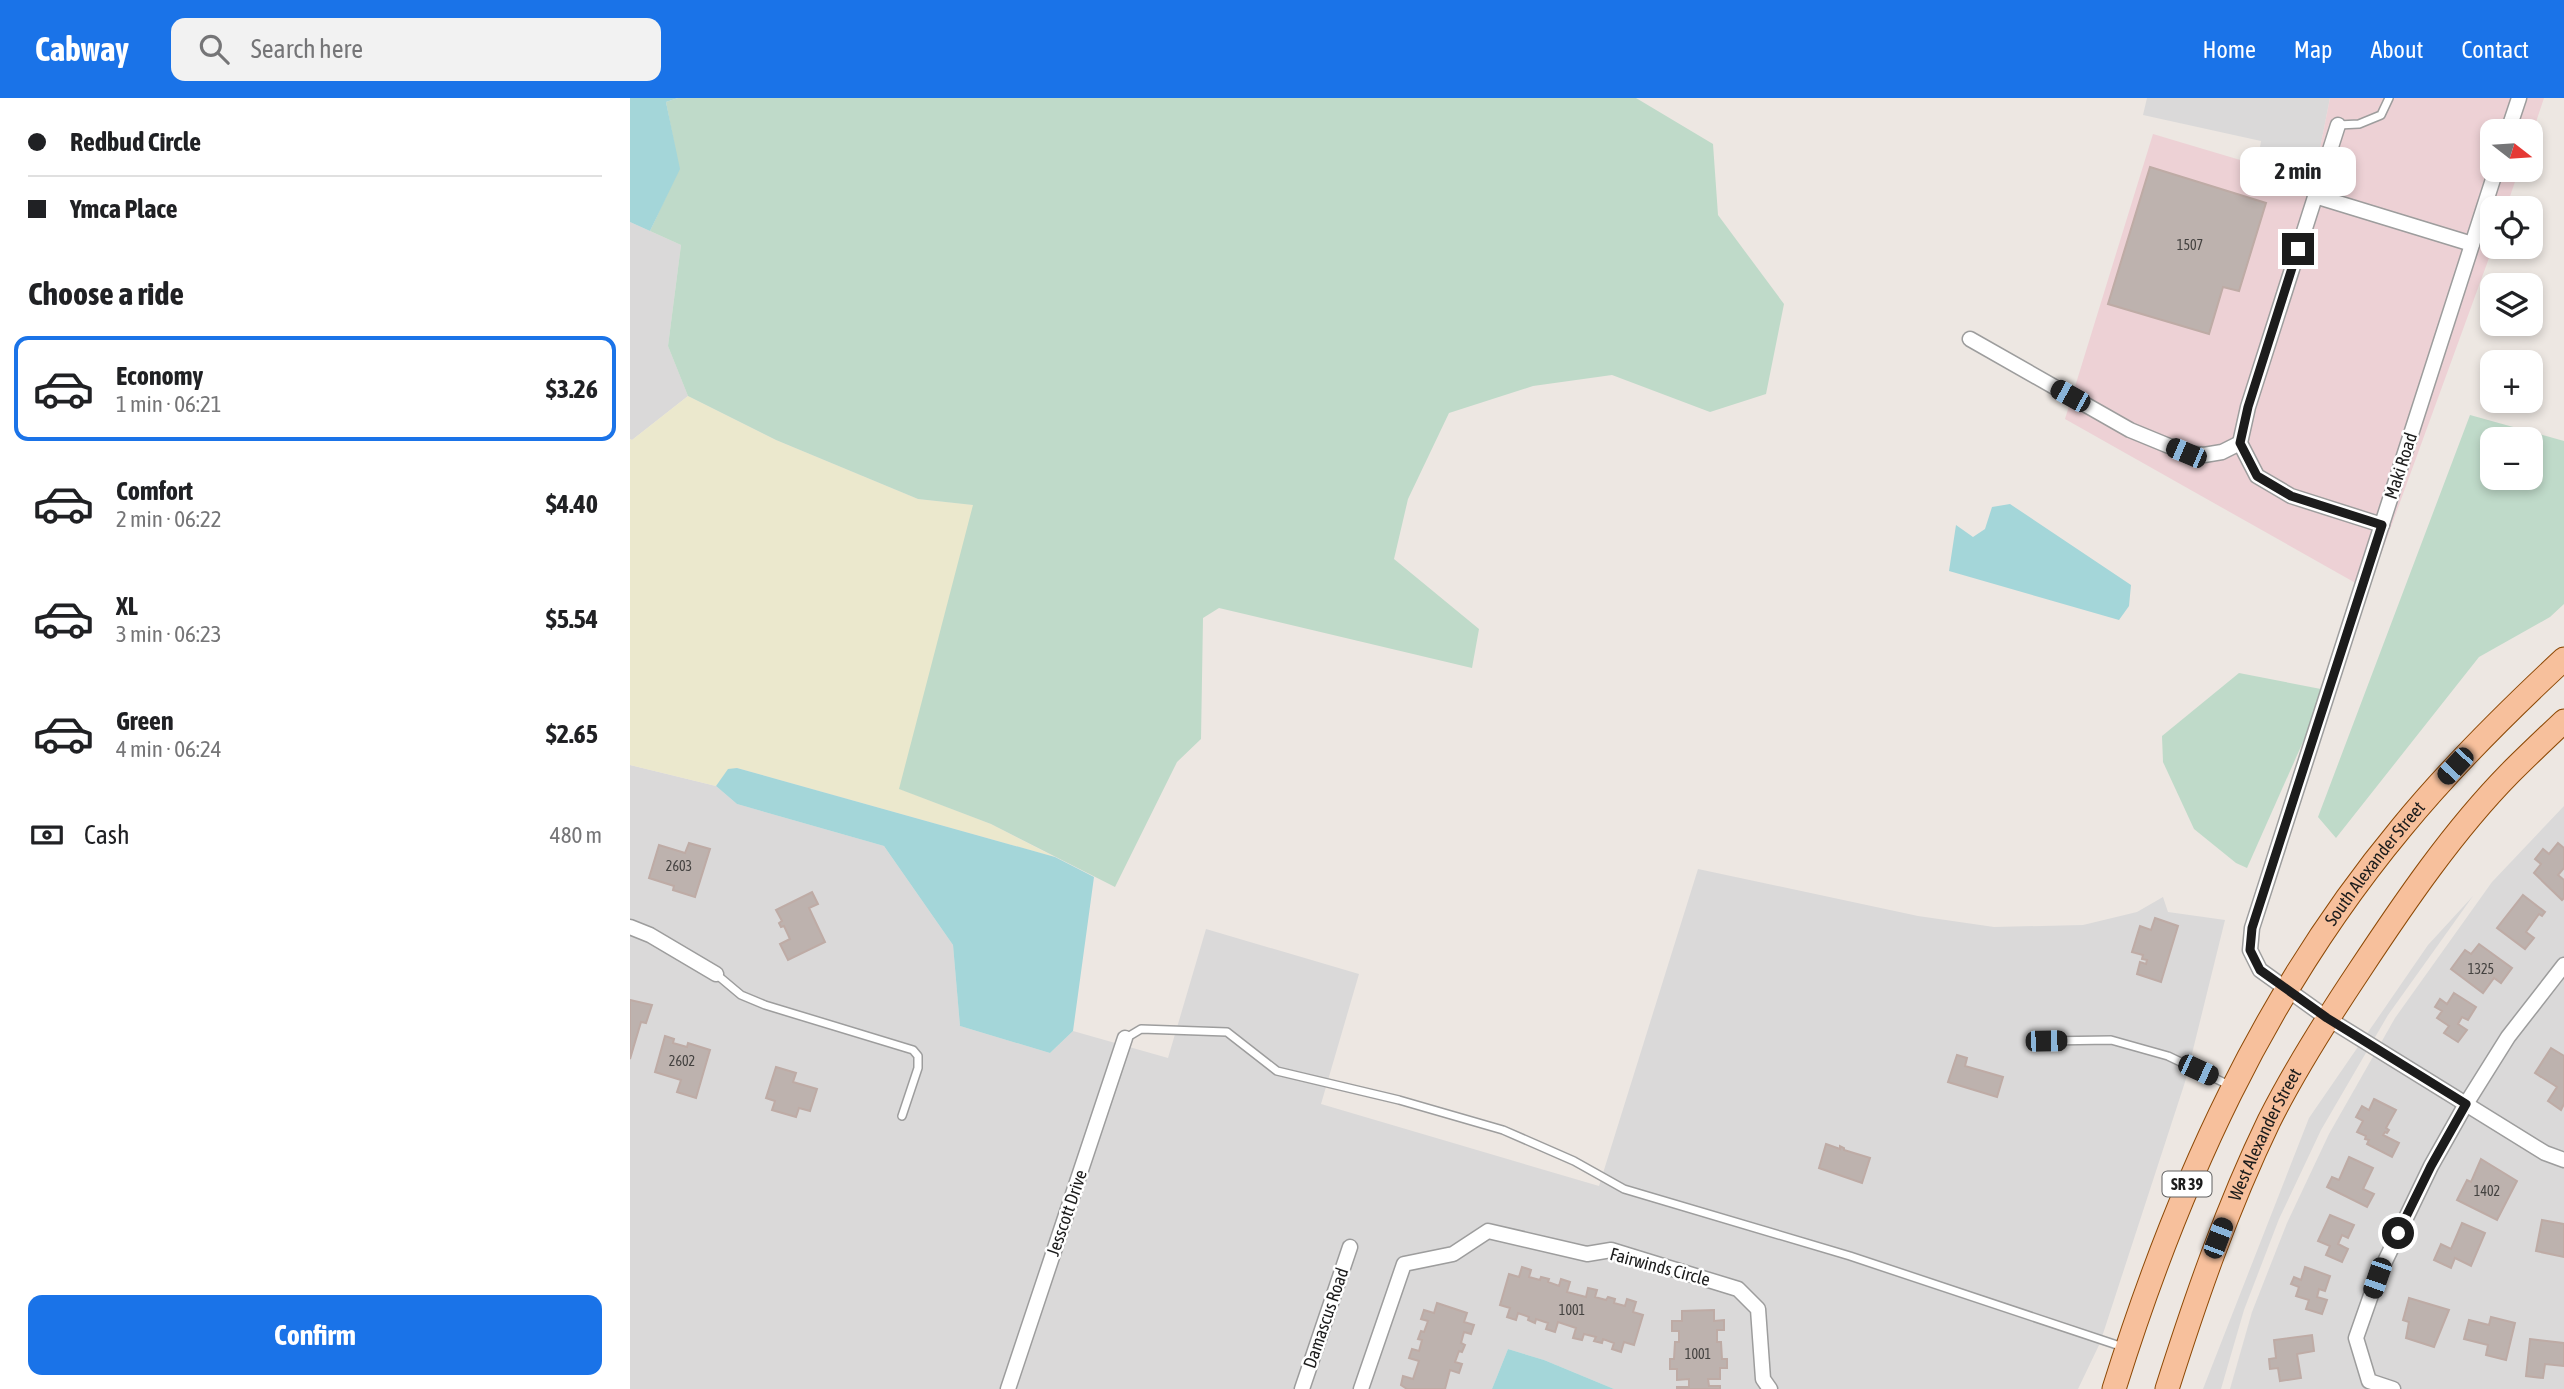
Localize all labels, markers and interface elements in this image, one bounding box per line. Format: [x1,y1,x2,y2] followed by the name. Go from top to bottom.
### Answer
[171,18,661,81] search box
[35,30,129,68] text: Cabway
[195,30,233,68] icon: search
[251,34,363,64] text: Search here
[2202,36,2256,63] text: Home
[2294,36,2332,63] text: Map
[2370,36,2423,63] text: About
[2461,36,2529,63] text: Contact
[2480,119,2543,182] north arrow
[2480,119,2543,490] map controls
[70,127,201,157] text: Redbud Circle
[2240,148,2356,197] callout: 2 min
[2275,158,2321,184] text: 2 min
[70,194,178,224] text: Ymca Place
[2480,196,2543,259] button: locate
[2282,233,2314,265] route end
[2177,237,2203,253] house number: 1507
[2480,273,2543,336] button: layers
[28,275,184,312] text: Choose a ride
[2480,350,2543,413] button: +
[32,357,95,420] icon: car
[116,361,203,391] text: Economy
[546,374,598,404] text: $3.26
[2047,377,2094,415] car
[116,391,222,417] text: 1 min · 06:21
[2480,427,2543,490] button: −
[2380,430,2421,502] street label: Maki Road
[2163,435,2210,471] car
[32,472,95,535] icon: car
[116,476,193,506] text: Comfort
[546,489,598,519] text: $4.40
[116,506,222,532] text: 2 min · 06:22
[32,587,95,650] icon: car
[116,591,138,621] text: XL
[546,604,598,634] text: $5.54
[116,621,222,647] text: 3 min · 06:23
[32,702,95,765] icon: car
[116,706,174,736] text: Green
[546,719,598,749] text: $2.65
[116,736,222,762] text: 4 min · 06:24
[2433,743,2478,789] car
[2320,797,2429,929] street label: South Alexander Street
[28,816,66,854] icon: cash
[84,820,130,850] text: Cash
[550,822,602,848] text: 480 m
[666,858,692,874] house number: 2603
[2468,961,2494,977] house number: 1325
[2025,1030,2068,1052] car
[2175,1052,2222,1088] car
[669,1053,695,1069] house number: 2602
[2224,1064,2305,1204] street label: West Alexander Street
[1042,1167,1091,1259] street label: Jesscott Drive
[2162,1172,2212,1196] road number: SR 39
[2474,1183,2500,1199] house number: 1402
[2201,1215,2236,1261] car
[2382,1217,2414,1249] route start
[1608,1243,1712,1290] street label: Fairwinds Circle
[2361,1255,2394,1301] car
[1299,1265,1352,1371] street label: Damascus Road
[28,1295,602,1375] button: Confirm
[1559,1302,1585,1318] house number: 1001
[1685,1346,1711,1362] house number: 1001

